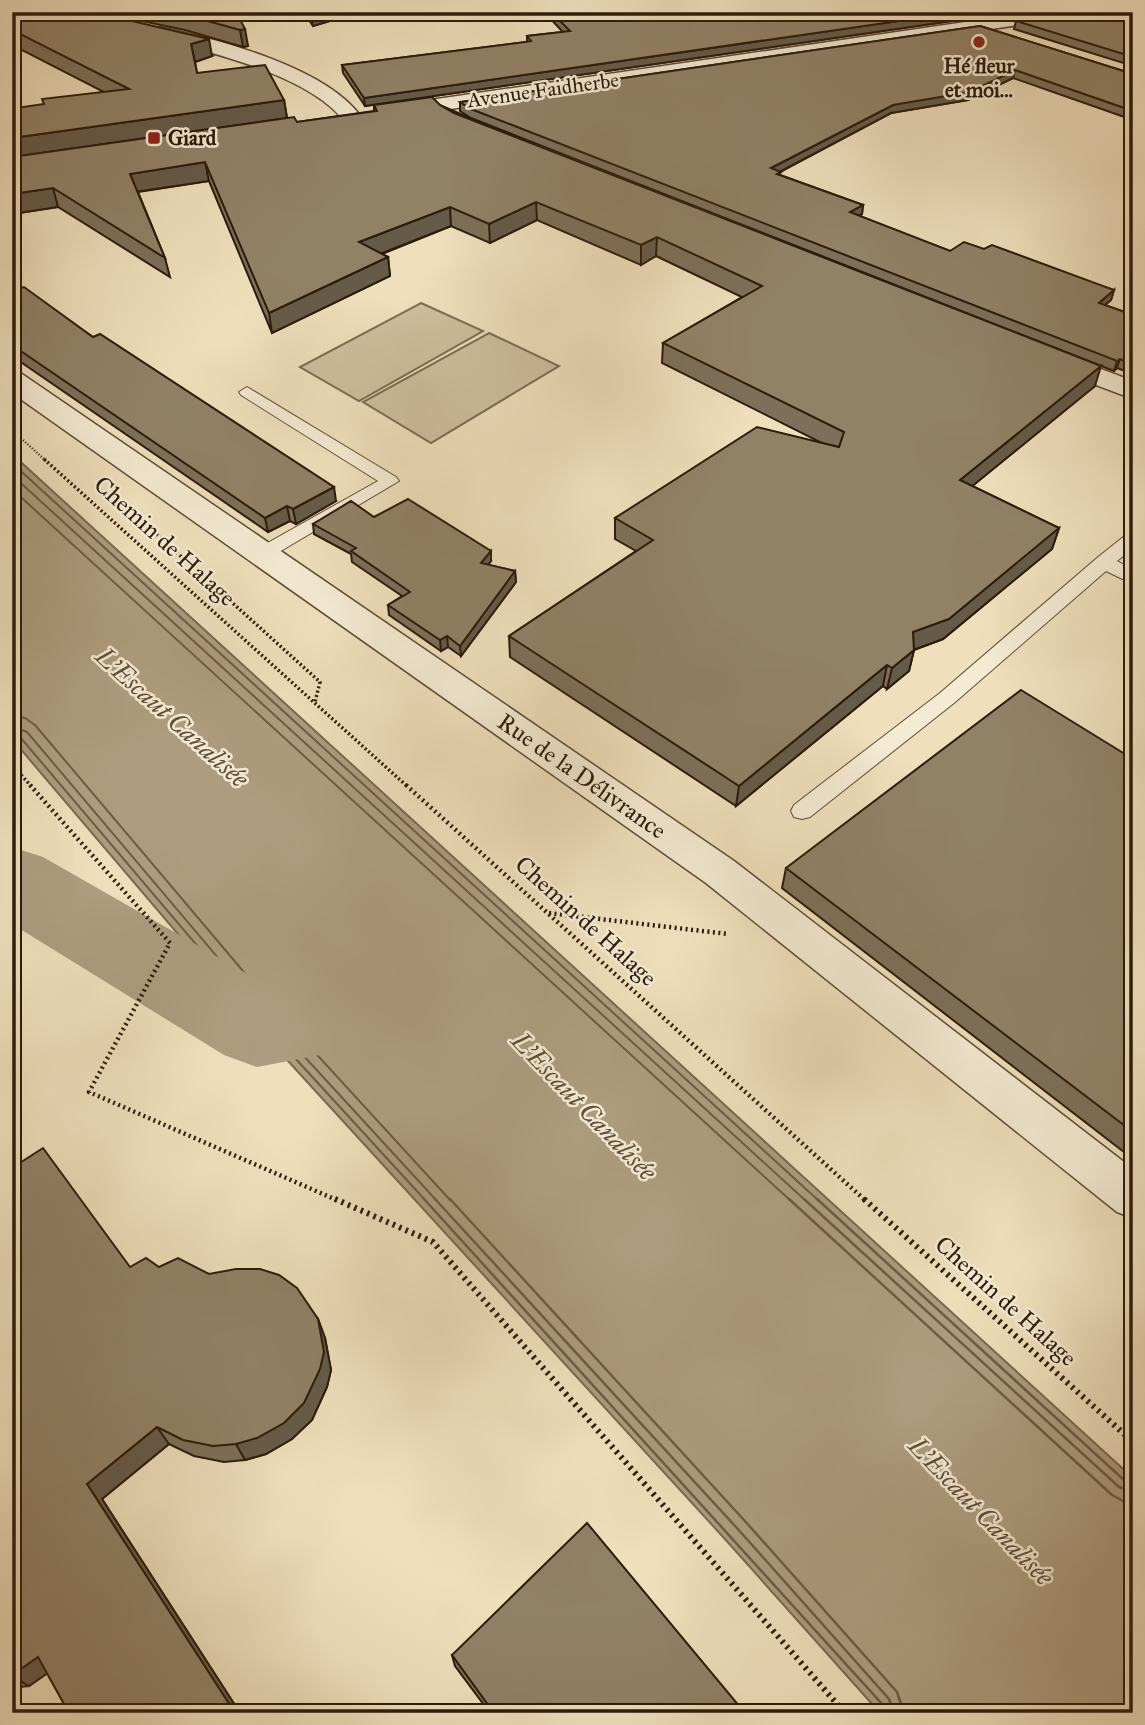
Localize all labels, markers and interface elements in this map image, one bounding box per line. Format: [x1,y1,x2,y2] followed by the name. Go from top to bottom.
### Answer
[971,34,987,50] marker: Hé fleur et moi...
[944,53,1016,103] place label: Hé fleur et moi...
[464,66,621,114] street label: Avenue Faidherbe
[168,125,217,151] place label: Giard
[146,130,162,146] marker: Giard
[88,469,242,613] street label: Chemin de Halage
[88,639,256,795] water label: L'Escaut Canalisée
[492,707,672,845] street label: Rue de la Délivrance
[509,849,663,993] street label: Chemin de Halage
[504,1024,664,1188] water label: L'Escaut Canalisée
[929,1229,1083,1373] street label: Chemin de Halage
[901,1429,1061,1593] water label: L'Escaut Canalisée

